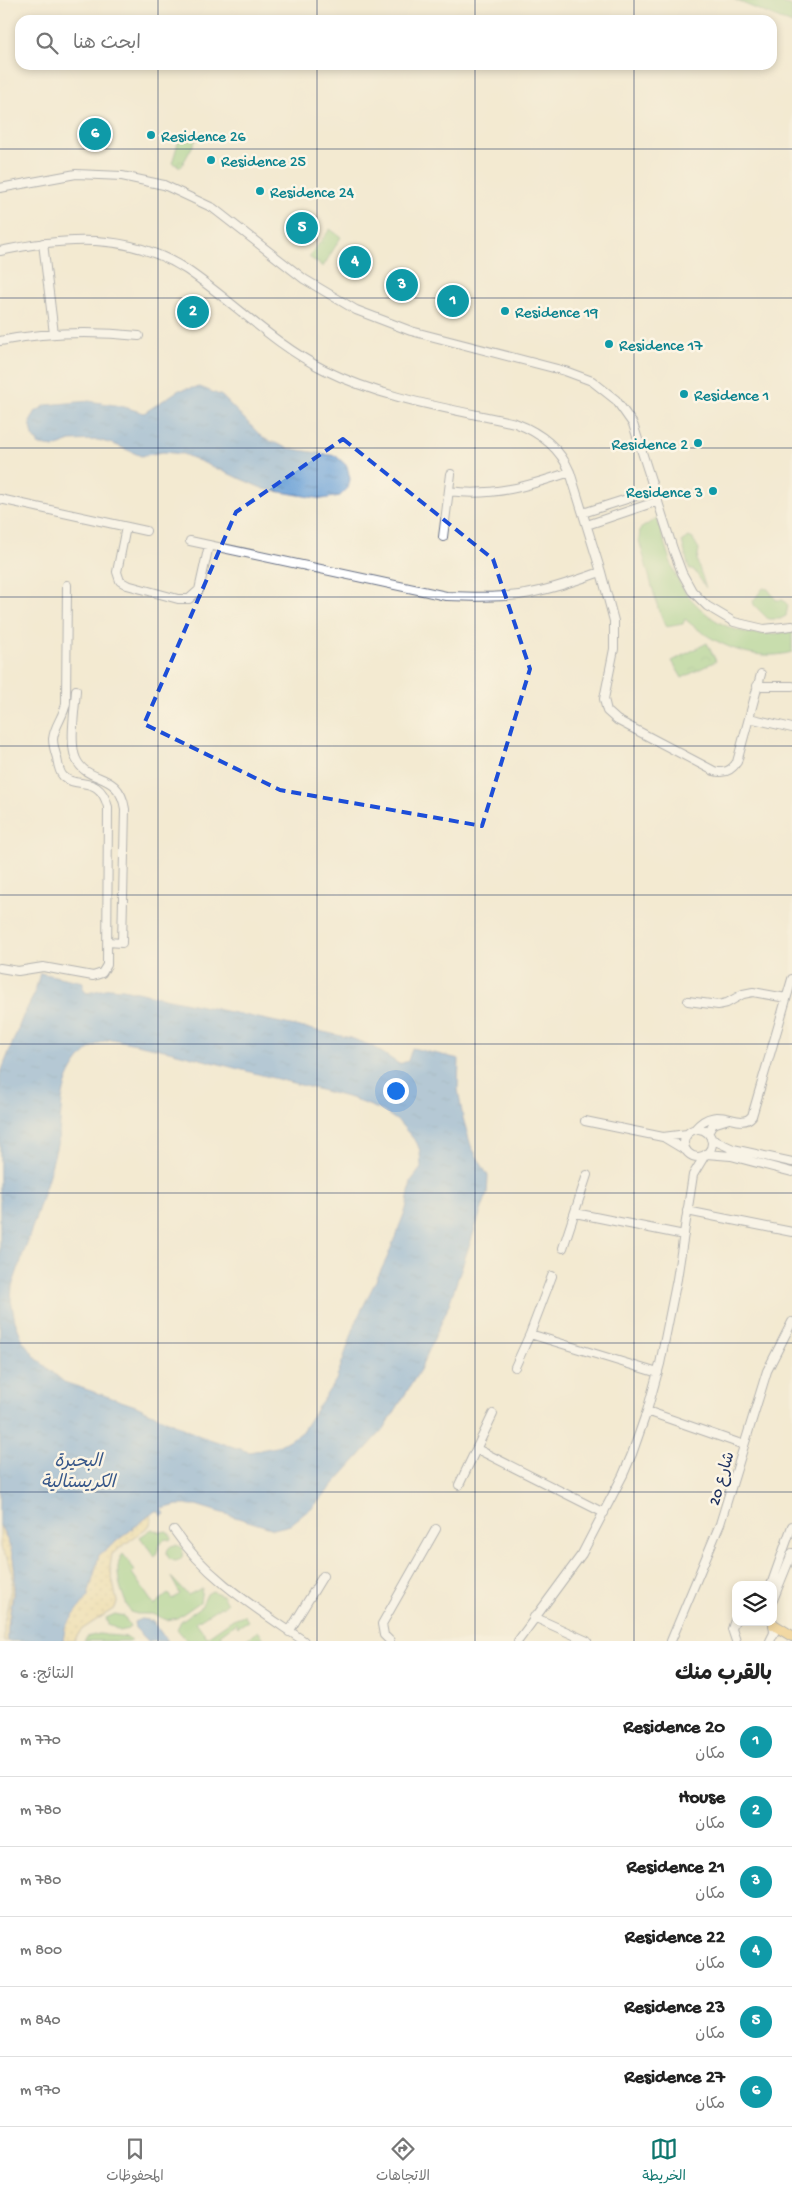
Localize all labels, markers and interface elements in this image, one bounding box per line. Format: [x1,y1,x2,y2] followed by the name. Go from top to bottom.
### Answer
[15,15,777,70] search box
[33,29,61,57] icon: search
[73,33,141,56] text: ابحث هنا
[79,115,111,153] pin: 6
[145,129,157,141] marker: Residence 26
[161,129,247,148] place label: Residence 26
[205,154,217,166] marker: Residence 25
[221,154,306,173] place label: Residence 25
[254,185,266,197] marker: Residence 24
[270,185,355,204] place label: Residence 24
[286,209,318,247] pin: 5
[339,243,371,281] pin: 4
[386,266,418,304] pin: 3
[437,282,469,320] pin: 1
[177,293,209,331] pin: 2
[499,305,511,317] marker: Residence 19
[515,305,598,324] place label: Residence 19
[603,338,615,350] marker: Residence 17
[619,338,703,357] place label: Residence 17
[678,388,690,400] marker: Residence 1
[694,388,769,407] place label: Residence 1
[611,437,688,456] place label: Residence 2
[692,437,704,449] marker: Residence 2
[626,485,703,504] place label: Residence 3
[707,485,719,497] marker: Residence 3
[383,1078,409,1104] your location
[706,1450,741,1508] street label: شارع 20
[41,1451,118,1494] water label: البحيرة الكريستالية
[732,1581,777,1626] map controls
[732,1581,777,1626] button: layers
[675,1663,772,1688] text: بالقرب منك
[20,1666,74,1685] text: النتائج: 6
[623,1717,725,1740] text: Residence 20
[20,1732,61,1751] text: 770 m
[753,1732,759,1751] text: 1
[695,1746,725,1765] text: مكان
[679,1787,725,1810] text: House
[20,1802,61,1821] text: 780 m
[752,1802,760,1821] text: 2
[695,1816,725,1835] text: مكان
[626,1857,725,1880] text: Residence 21
[20,1872,61,1891] text: 780 m
[752,1872,760,1891] text: 3
[695,1886,725,1905] text: مكان
[625,1927,725,1950] text: Residence 22
[20,1942,62,1961] text: 800 m
[752,1942,760,1961] text: 4
[695,1956,725,1975] text: مكان
[624,1997,725,2020] text: Residence 23
[20,2012,61,2031] text: 840 m
[752,2012,760,2031] text: 5
[695,2026,725,2045] text: مكان
[624,2067,725,2090] text: Residence 27
[20,2082,61,2101] text: 970 m
[752,2082,760,2101] text: 6
[695,2096,725,2115] text: مكان
[106,2135,164,2188] tab: المحفوظات
[376,2135,430,2188] tab: الاتجاهات
[642,2135,686,2188] tab: الخريطة

